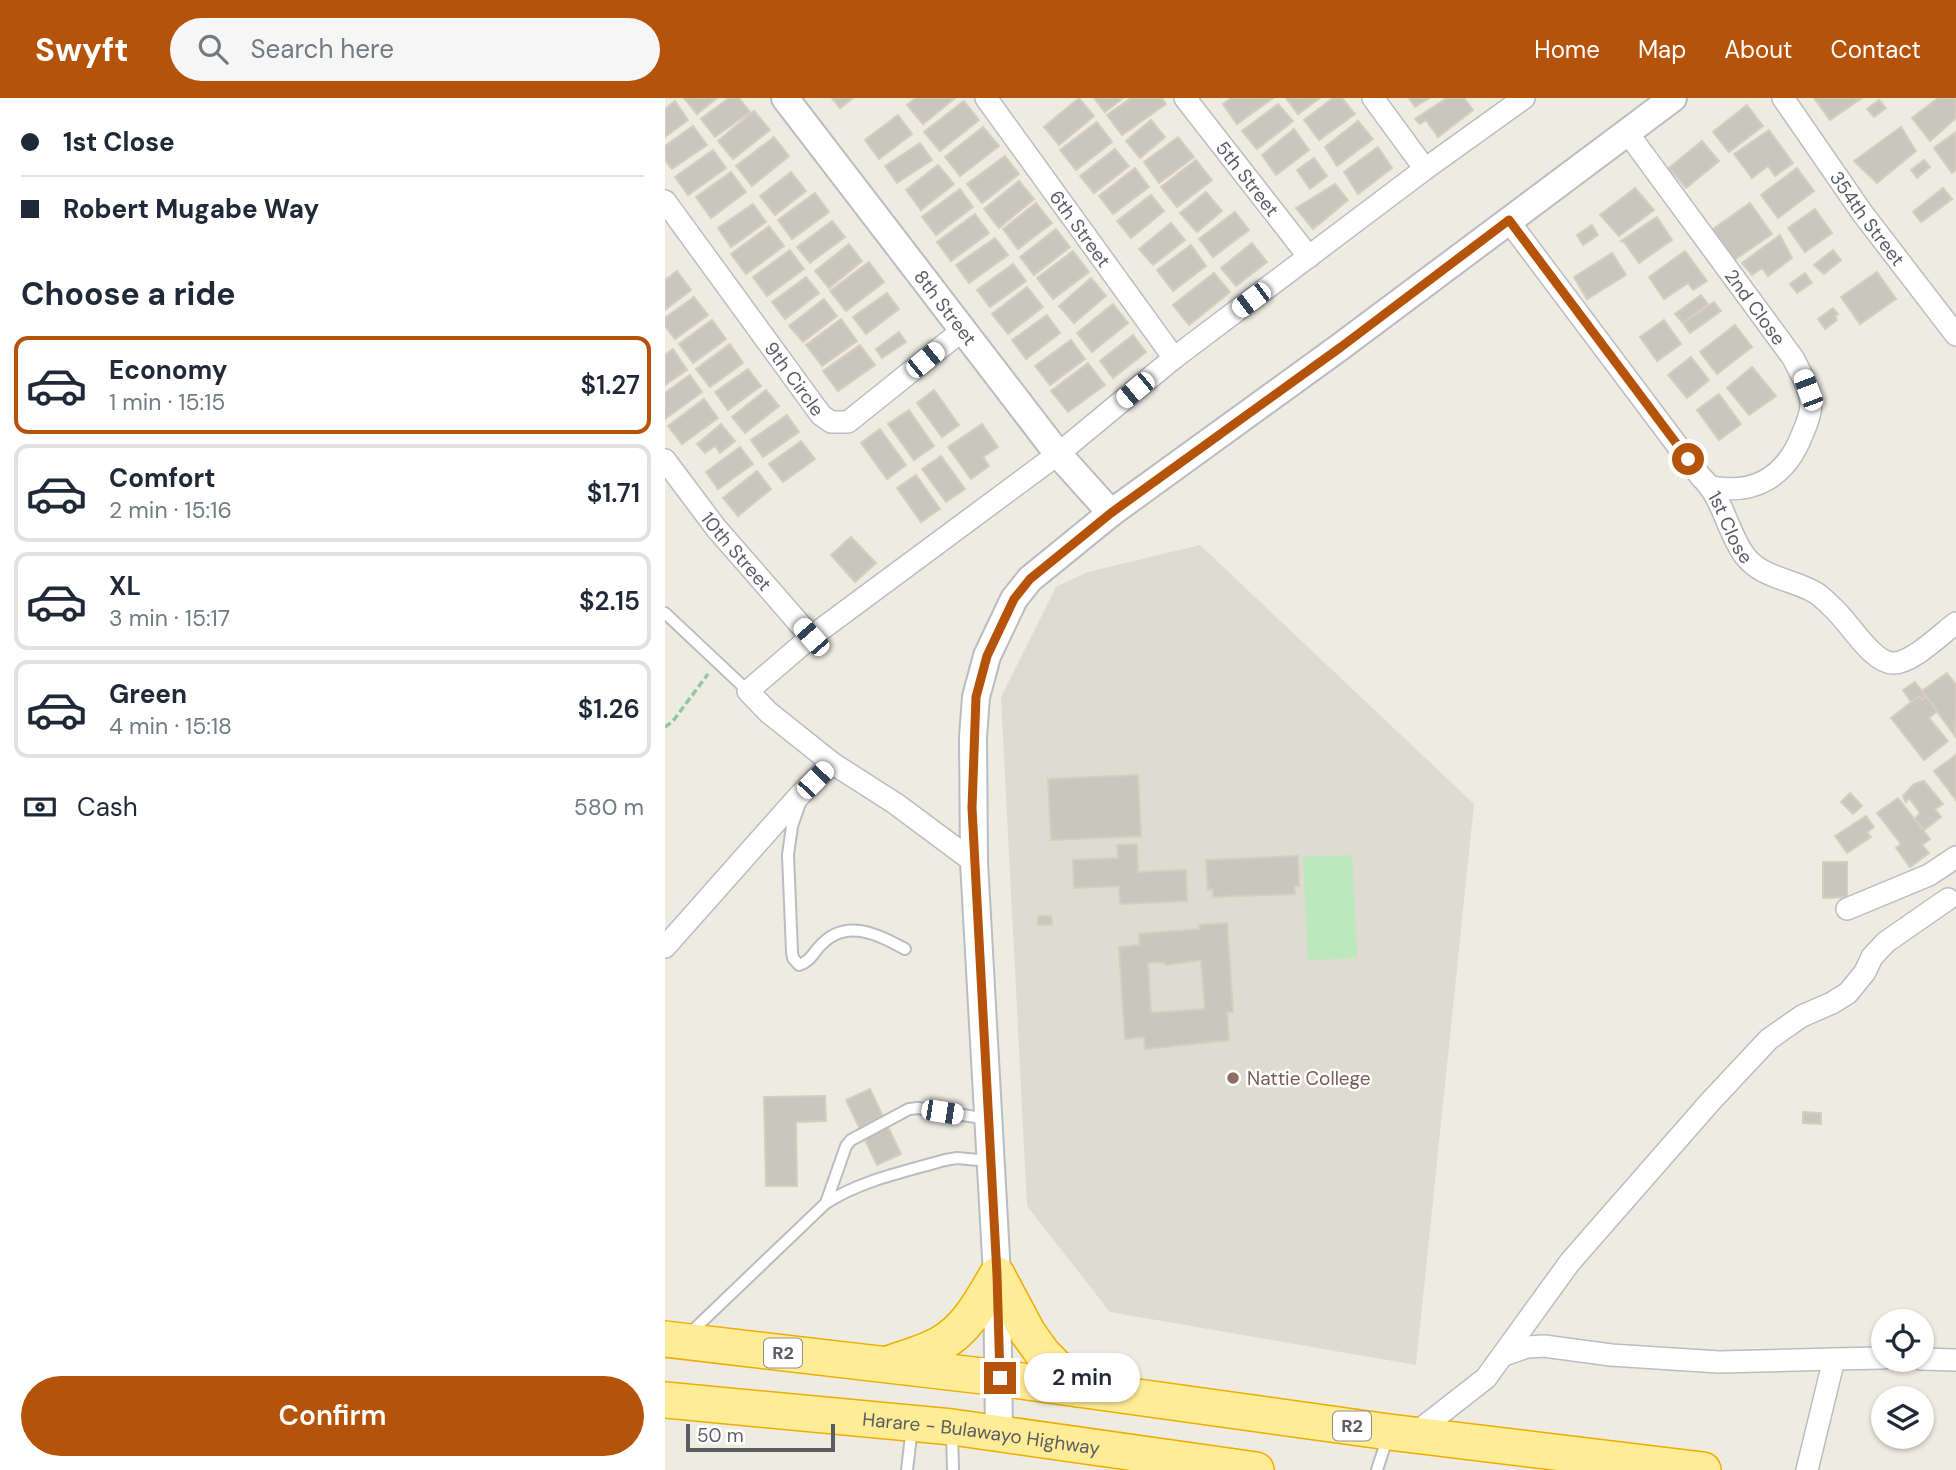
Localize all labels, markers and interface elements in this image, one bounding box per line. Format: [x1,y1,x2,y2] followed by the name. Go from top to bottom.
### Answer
[170,18,660,81] search box
[35,28,128,71] text: Swyft
[194,30,232,68] icon: search
[250,32,394,66] text: Search here
[1534,34,1600,65] text: Home
[1638,34,1686,65] text: Map
[1724,34,1793,65] text: About
[1831,34,1921,65] text: Contact
[63,125,175,159] text: 1st Close
[1211,136,1285,221] street label: 5th Street
[1824,166,1911,271] street label: 354th Street
[1044,185,1117,272] street label: 6th Street
[63,192,319,226] text: Robert Mugabe Way
[1719,264,1792,350] street label: 2nd Close
[909,265,983,350] street label: 8th Street
[21,273,236,315] text: Choose a ride
[1228,279,1275,321] car
[759,337,830,421] street label: 9th Circle
[903,339,948,381] car
[109,353,227,387] text: Economy
[25,354,88,417] icon: car
[1791,367,1826,413] car
[581,368,640,402] text: $1.27
[1113,368,1158,412] car
[109,387,225,417] text: 1 min · 15:15
[1672,443,1704,475] route start
[109,461,215,495] text: Comfort
[25,462,88,525] icon: car
[587,476,640,510] text: $1.71
[1703,486,1759,569] street label: 1st Close
[109,495,232,525] text: 2 min · 15:16
[696,507,777,596] street label: 10th Street
[109,569,141,603] text: XL
[25,570,88,633] icon: car
[579,584,640,618] text: $2.15
[109,603,230,633] text: 3 min · 15:17
[790,614,833,660] car
[109,677,187,711] text: Green
[25,678,88,741] icon: car
[578,692,640,726] text: $1.26
[109,711,232,741] text: 4 min · 15:18
[793,758,838,802] car
[21,788,59,826] icon: cash
[77,790,138,824] text: Cash
[574,792,644,822] text: 580 m
[1247,1066,1371,1091] place label: Nattie College
[1225,1070,1241,1086] marker: Nattie College
[920,1098,965,1126] car
[1871,1309,1934,1449] map controls
[1871,1309,1934,1372] button: locate
[764,1338,802,1368] road number: R2
[1025,1354,1140,1402] callout: 2 min
[984,1362,1016,1394] route end
[1052,1362,1112,1392] text: 2 min
[21,1376,644,1456] button: Confirm
[1871,1386,1934,1449] button: layers
[861,1406,1102,1460] street label: Harare - Bulawayo Highway
[1333,1412,1371,1441] road number: R2
[686,1421,835,1453] scale bar
[697,1423,744,1448] text: 50 m

